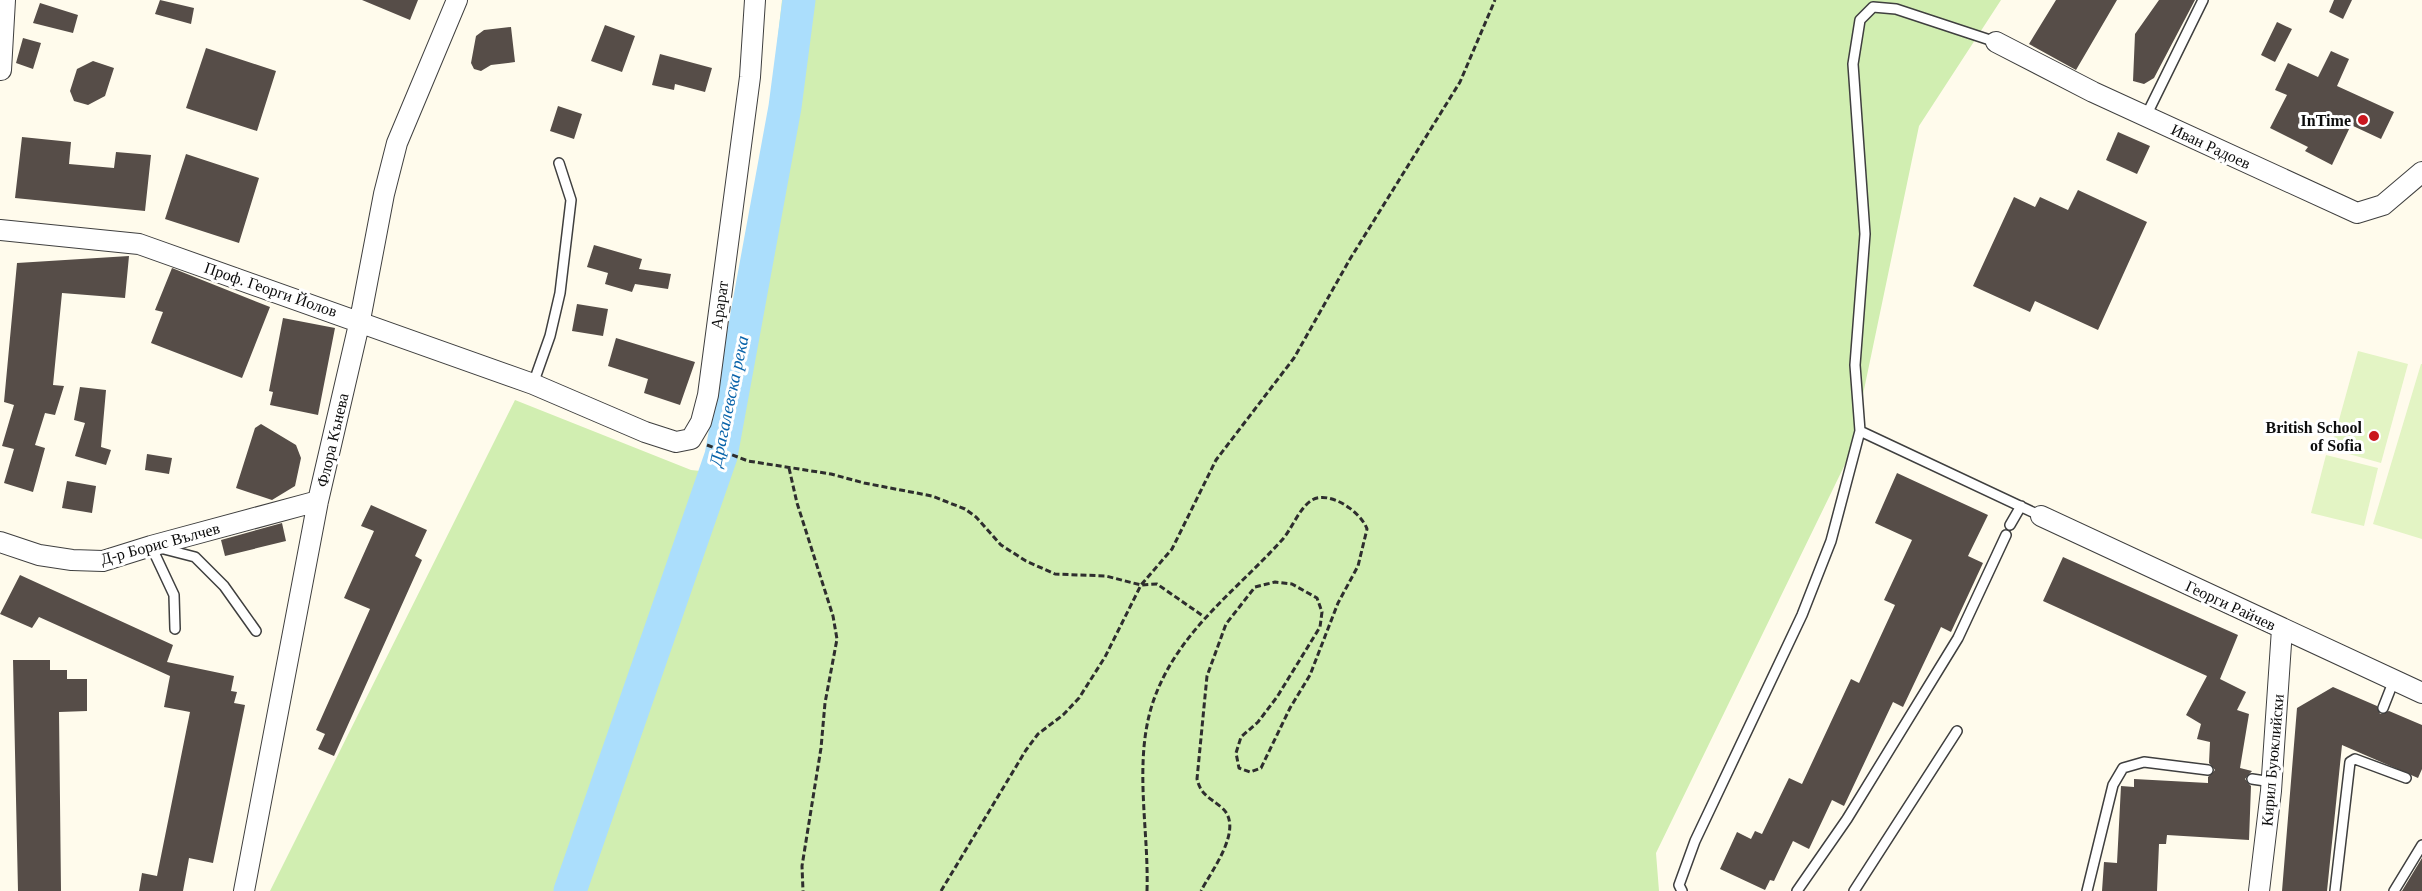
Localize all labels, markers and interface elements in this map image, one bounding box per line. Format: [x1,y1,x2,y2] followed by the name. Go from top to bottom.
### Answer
[2301,112,2351,129] place label: InTime
[2356,113,2370,127] marker: InTime
[2168,121,2254,173] street label: Иван Радоев
[202,258,340,321] street label: Проф. Георги Йолов
[708,280,732,330] street label: Арарат
[705,334,753,470] water label: Драгалевска река
[313,391,353,489] street label: Флора Кънева
[2266,419,2363,454] place label: British School of Sofia
[2367,429,2381,443] marker: British School of Sofia
[99,519,222,569] street label: Д-р Борис Вълчев
[2183,577,2279,635] street label: Георги Райчев
[2258,693,2288,827] street label: Кирил Буюклийски

